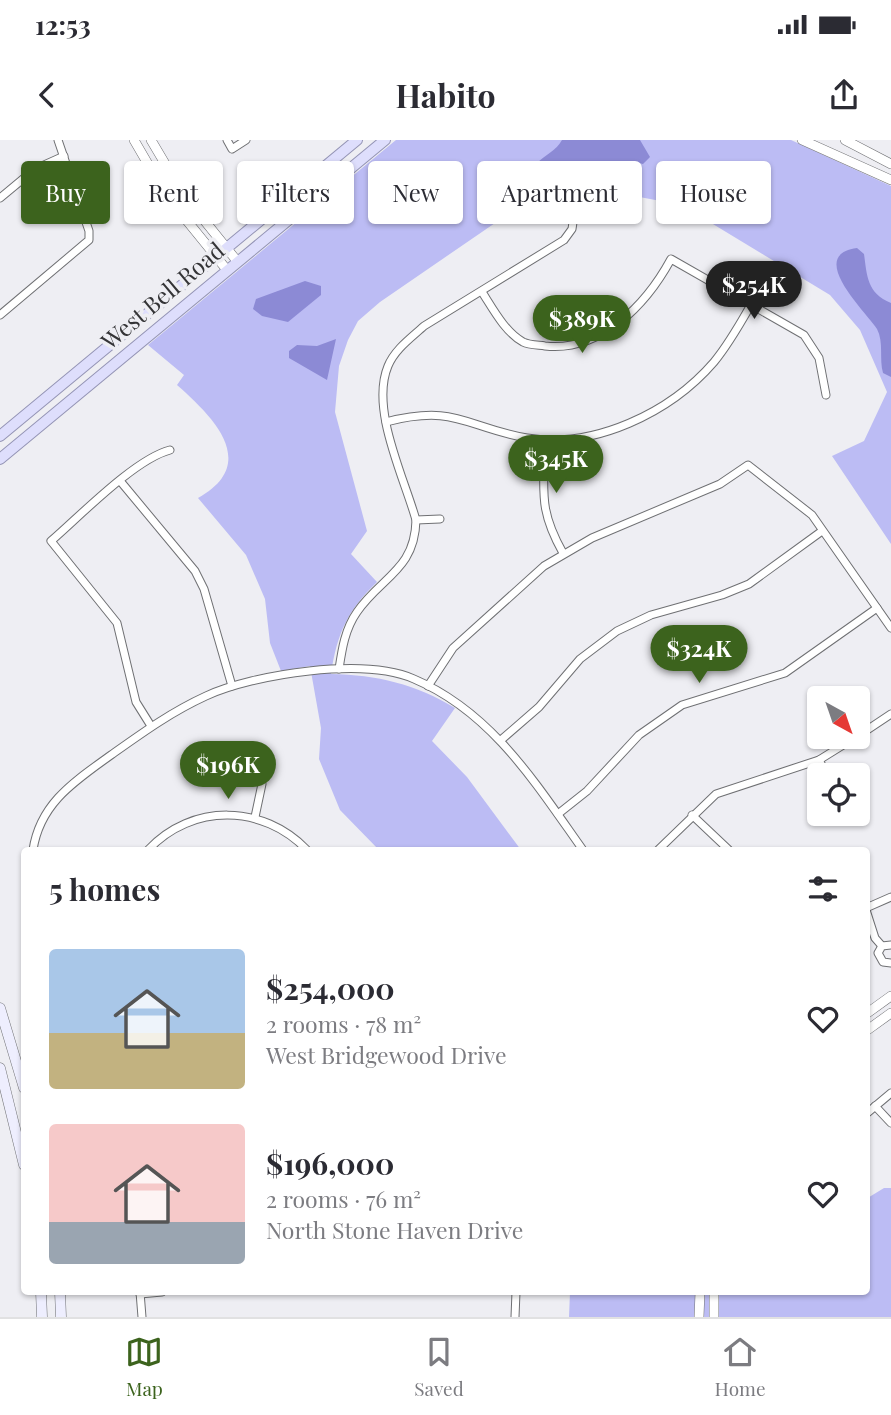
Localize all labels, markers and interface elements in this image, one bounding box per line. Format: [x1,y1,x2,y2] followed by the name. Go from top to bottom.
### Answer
[35,7,91,42] text: 12:53
[395,73,496,116] text: Habito
[28,76,66,114] icon: back
[825,76,863,114] icon: share
[21,161,110,224] chip: Buy
[124,161,223,224] chip: Rent
[237,161,354,224] chip: Filters
[368,161,463,224] chip: New
[477,161,642,224] chip: Apartment
[656,161,771,224] chip: House
[93,234,230,356] street label: West Bell Road
[705,262,803,321] pin: $254K
[722,268,786,299] text: $254K
[533,296,631,355] pin: $389K
[549,302,615,333] text: $389K
[507,436,605,495] pin: $345K
[524,442,588,473] text: $345K
[650,626,748,685] pin: $324K
[667,632,731,663] text: $324K
[807,686,870,749] north arrow
[807,686,870,826] map controls
[179,742,277,801] pin: $196K
[196,748,260,779] text: $196K
[807,763,870,826] button: locate
[49,869,160,909] text: 5 homes
[804,870,842,908] icon: filters
[266,968,395,1008] text: $254,000
[105,977,189,1061] icon: home
[804,1000,842,1038] icon: heart
[266,1008,421,1039] text: 2 rooms · 78 m²
[266,1039,507,1070] text: West Bridgewood Drive
[266,1143,394,1183] text: $196,000
[105,1152,189,1236] icon: home
[804,1175,842,1213] icon: heart
[266,1183,421,1214] text: 2 rooms · 76 m²
[266,1214,523,1245] text: North Stone Haven Drive
[125,1333,163,1401] tab: Map
[414,1333,464,1401] tab: Saved
[715,1333,766,1401] tab: Home

